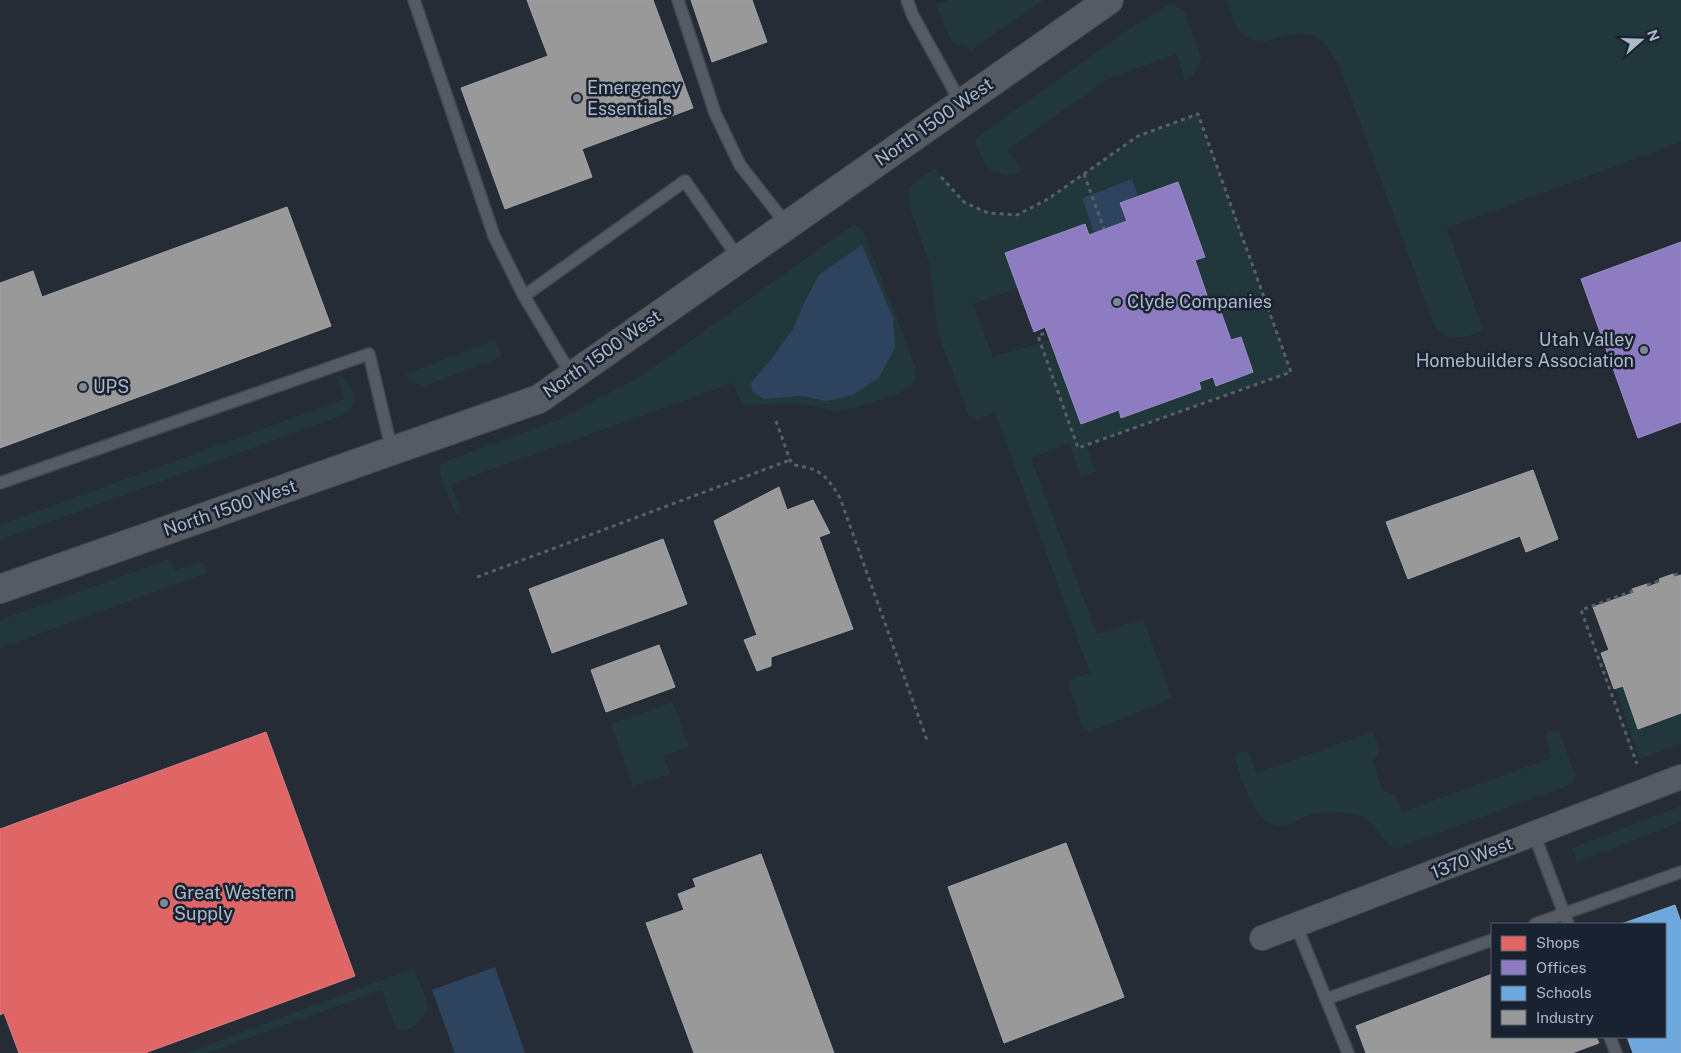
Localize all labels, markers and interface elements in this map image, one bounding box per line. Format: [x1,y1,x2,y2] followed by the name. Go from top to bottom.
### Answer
[1616,15,1666,65] north arrow
[1644,28,1663,43] text: N
[871,73,997,170] street label: North 1500 West
[587,77,682,119] place label: Emergency Essentials
[571,92,583,104] marker: Emergency Essentials
[1127,291,1272,312] place label: Clyde Companies
[1111,296,1123,308] marker: Clyde Companies
[539,305,665,402] street label: North 1500 West
[1416,329,1634,371] place label: Utah Valley Homebuilders Association
[1638,344,1650,356] marker: Utah Valley Homebuilders Association
[93,376,129,397] place label: UPS
[77,381,89,393] marker: UPS
[161,475,299,540] street label: North 1500 West
[1428,832,1516,883] street label: 1370 West
[174,882,294,924] place label: Great Western Supply
[158,897,170,909] marker: Great Western Supply
[1491,923,1666,1038] legend
[1536,934,1580,951] text: Shops
[1536,959,1586,976] text: Offices
[1536,984,1592,1001] text: Schools
[1536,1009,1594,1026] text: Industry

